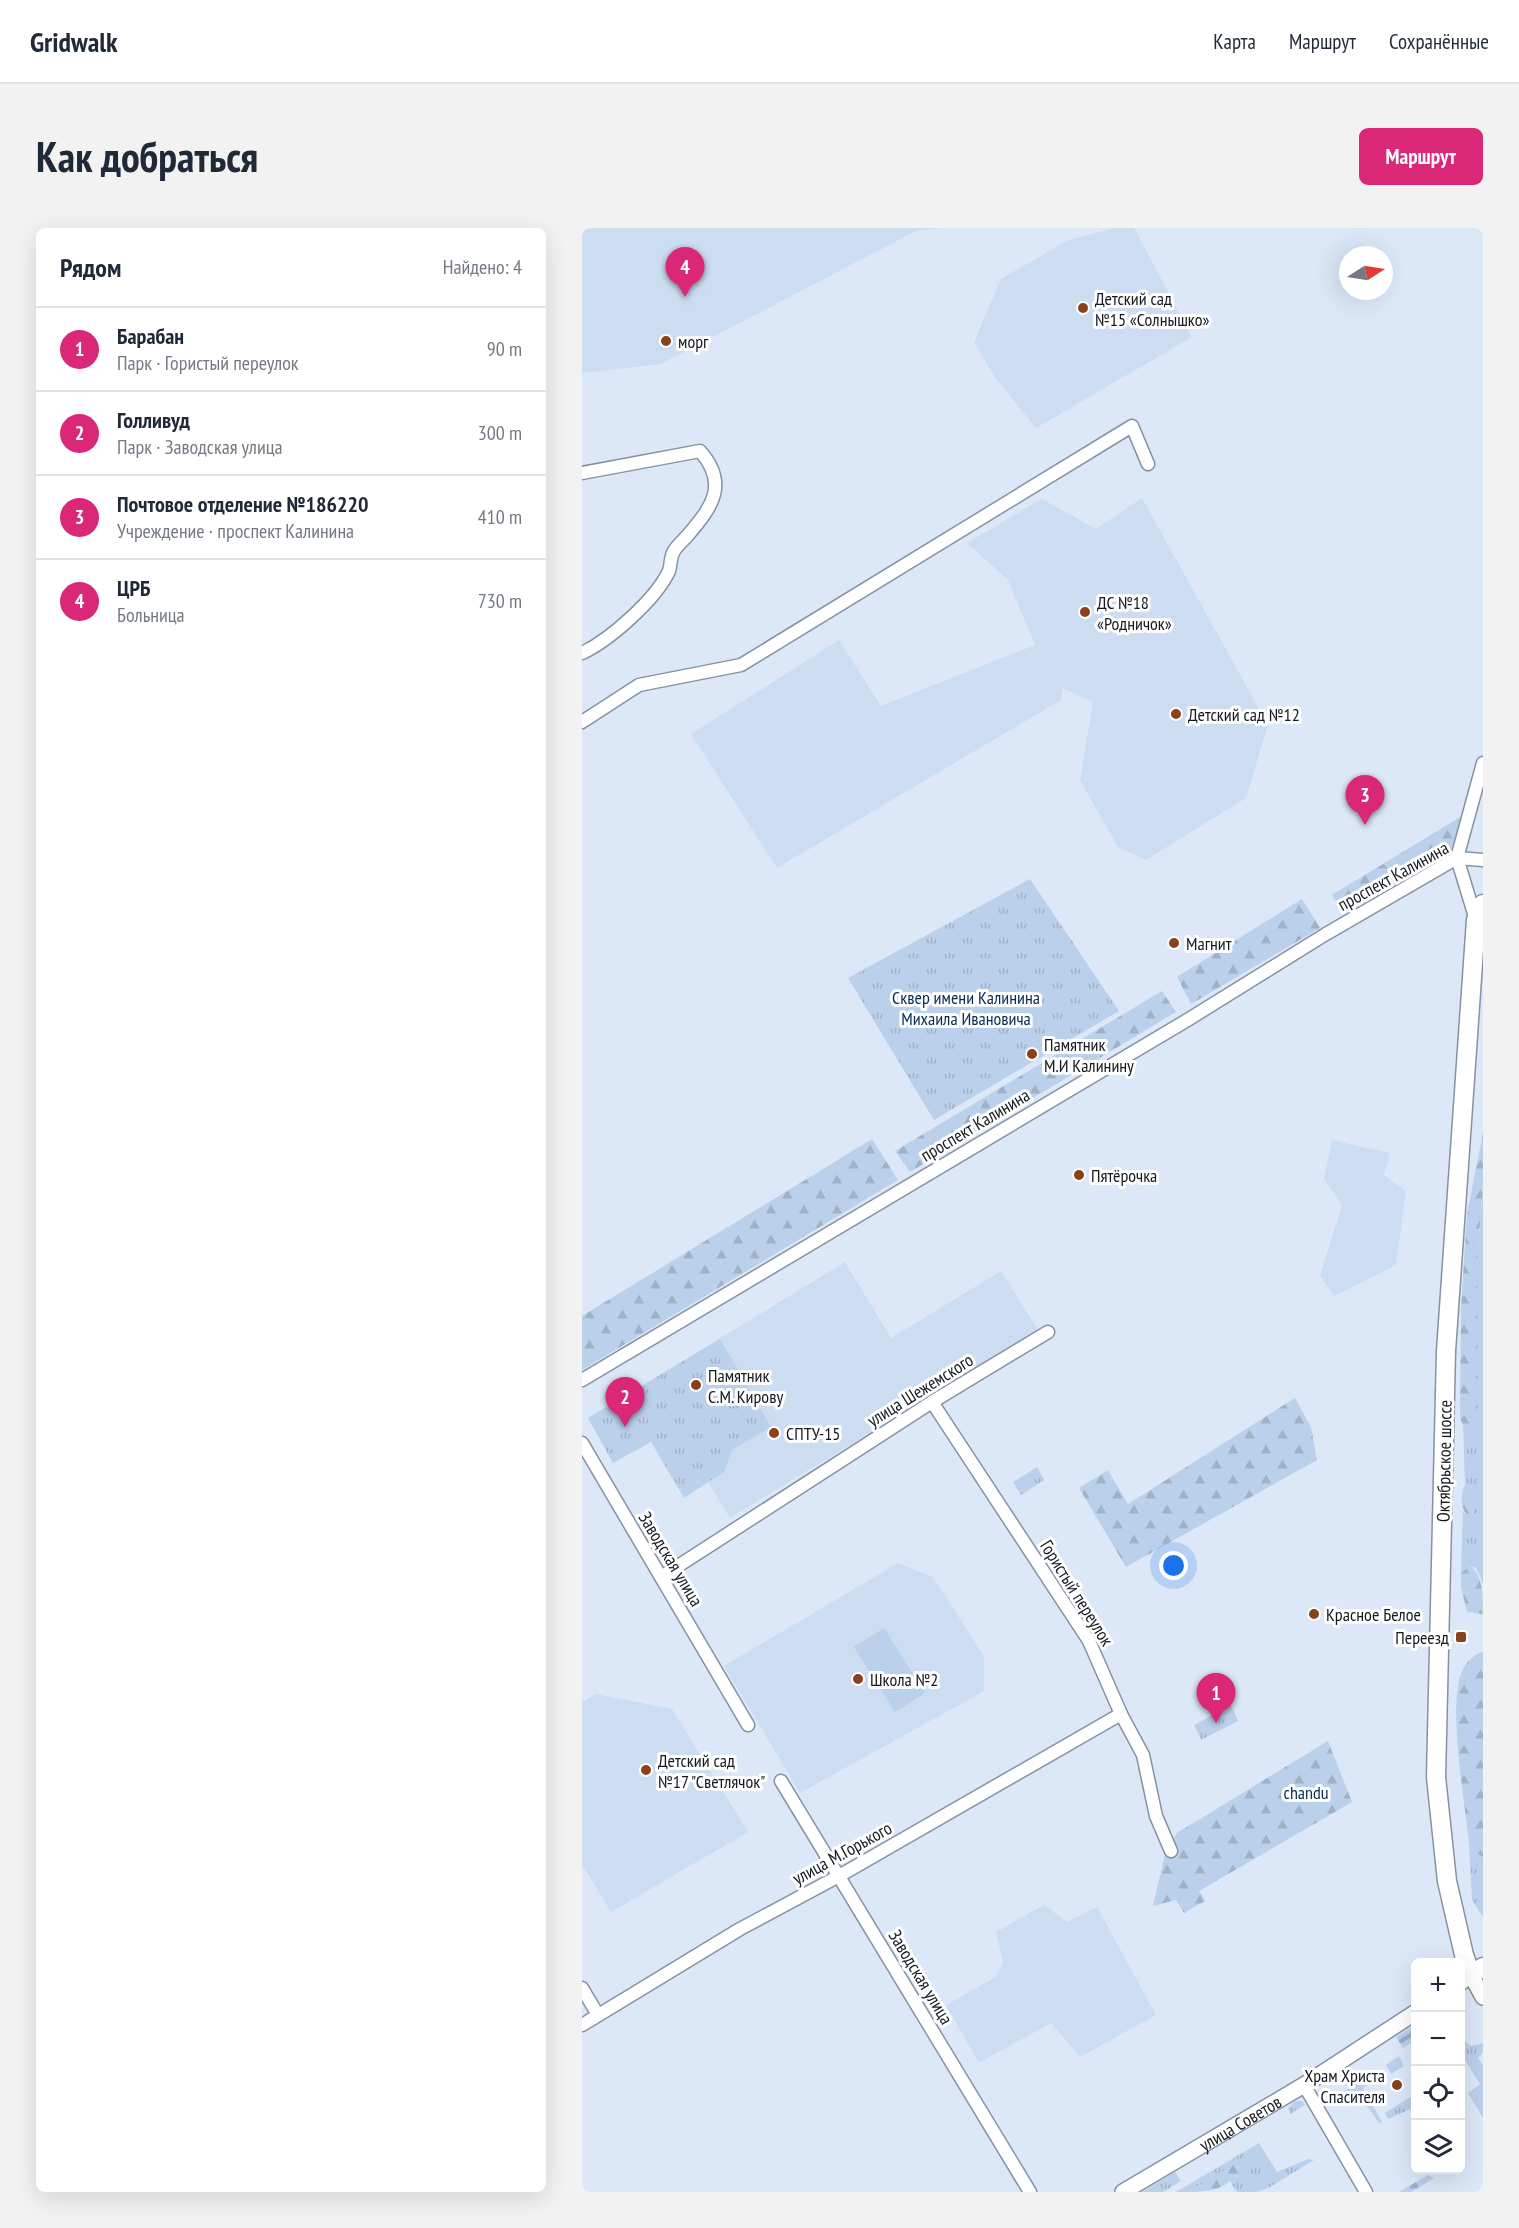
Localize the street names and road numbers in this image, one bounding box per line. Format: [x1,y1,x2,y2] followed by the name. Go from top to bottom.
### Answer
[1334,836,1452,916] street label: проспект Калинина
[916,1083,1034,1167] street label: проспект Калинина
[863,1348,978,1432] street label: улица Шежемского
[1431,1400,1457,1522] street label: Октябрьское шоссе
[634,1508,708,1610] street label: Заводская улица
[1035,1536,1119,1650] street label: Гористый переулок
[788,1816,896,1890] street label: улица М.Горького
[884,1926,958,2028] street label: Заводская улица
[1195,2090,1285,2156] street label: улица Советов

